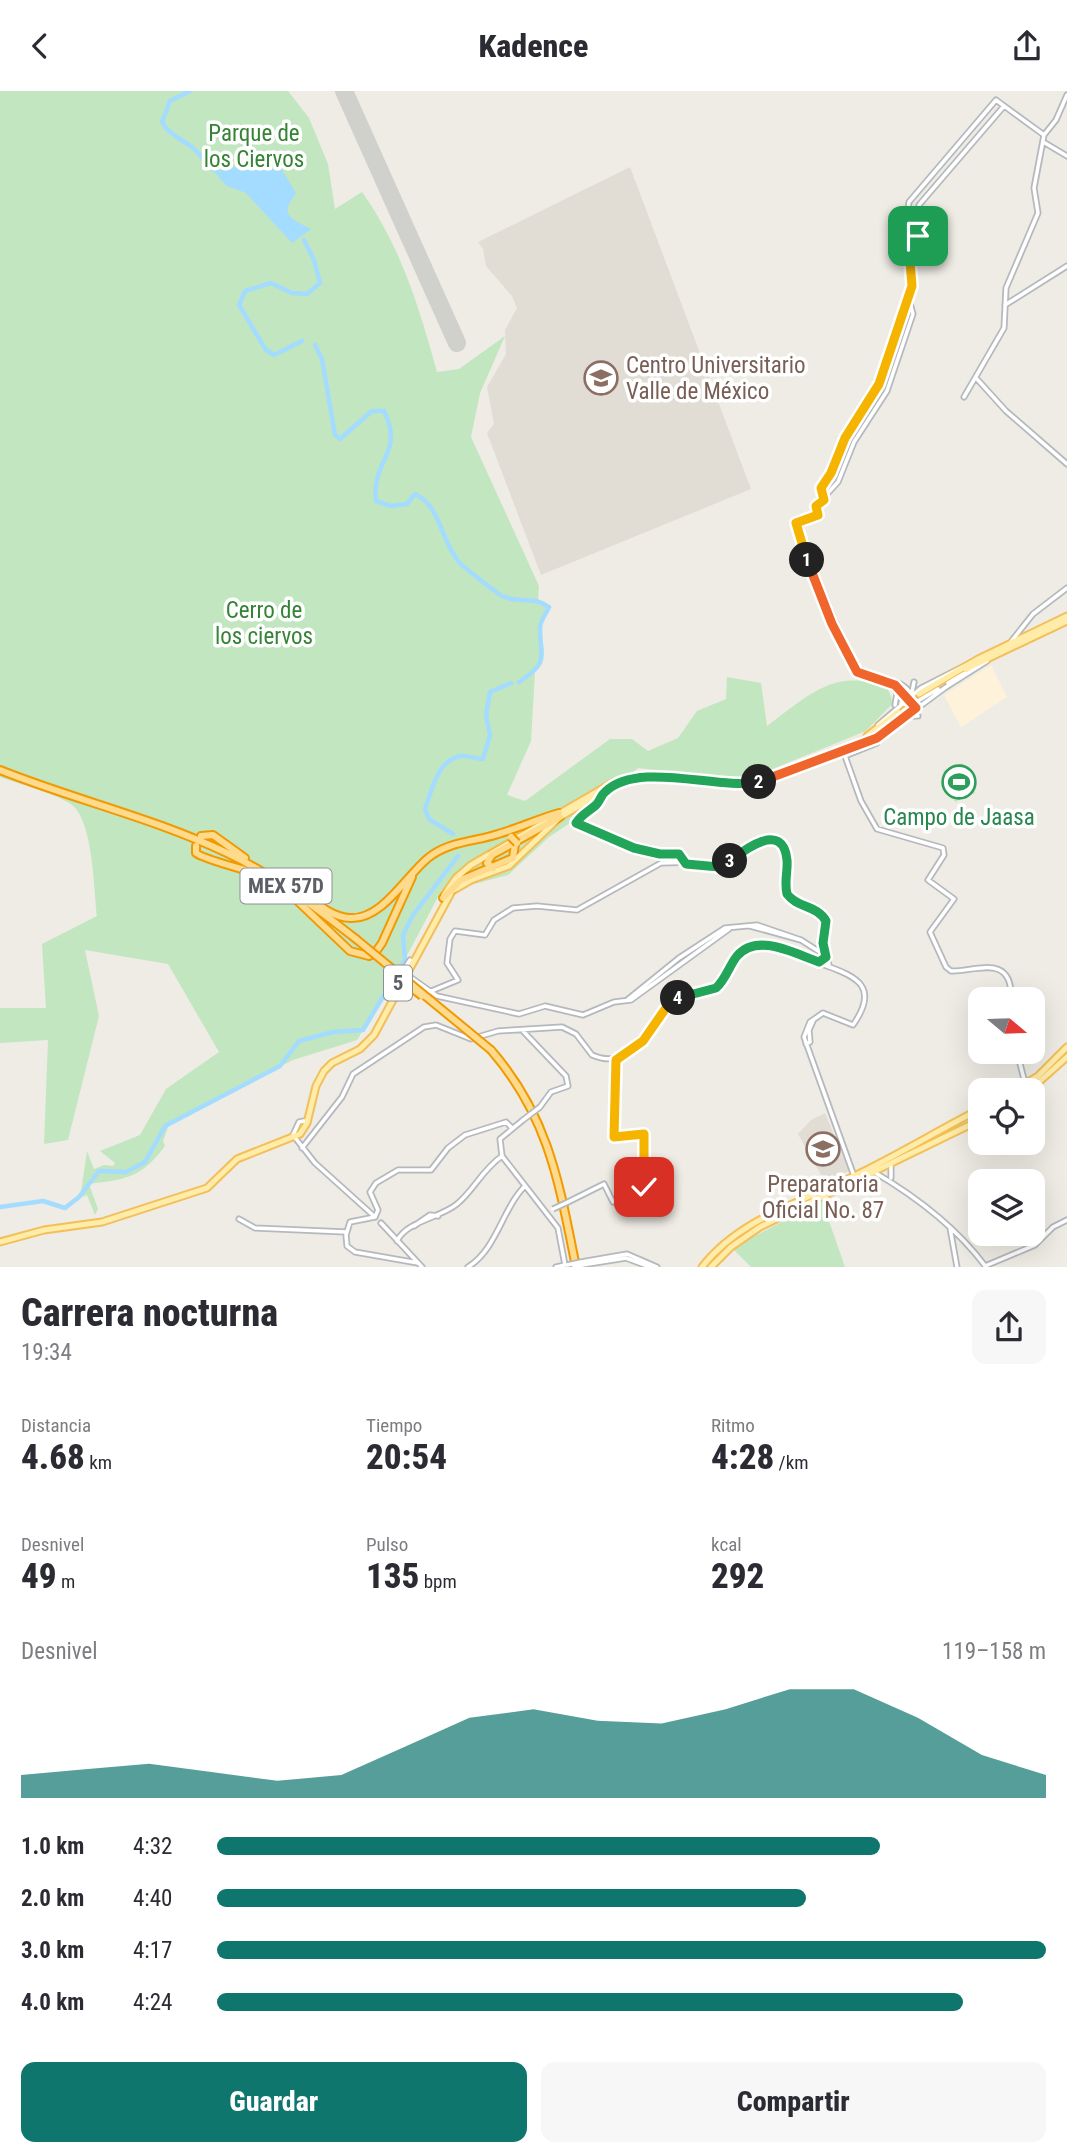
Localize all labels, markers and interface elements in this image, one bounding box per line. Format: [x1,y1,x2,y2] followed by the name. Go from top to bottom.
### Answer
[21,27,59,65] icon: back
[479,27,588,65] text: Kadence
[1008,27,1046,65] icon: share
[204,120,304,173] park label: Parque de los Ciervos
[888,206,948,266] pin
[899,217,937,255] icon: arrive
[626,352,806,405] place label: Centro Universitario Valle de México
[582,359,620,397] school or university icon: Centro Universitario Valle de México
[790,543,824,577] pin: 1
[802,548,811,571] text: 1
[215,597,313,650] park label: Cerro de los ciervos
[940,763,978,801] sports icon: Campo de Jaasa
[742,765,776,799] pin: 2
[754,770,763,793] text: 2
[883,804,1035,831] place label: Campo de Jaasa
[712,843,748,879] pin: 3
[725,849,734,872] text: 3
[240,869,332,903] road number: MEX 57D
[384,965,412,1001] road number: 5
[660,981,696,1016] pin: 4
[673,986,682,1009] text: 4
[968,987,1045,1064] north arrow
[968,987,1045,1246] map controls
[968,1078,1045,1155] button: locate
[804,1130,842,1168] school or university icon: Preparatoria Oficial No. 87
[614,1157,674,1217] pin
[625,1168,663,1206] icon: check
[968,1169,1045,1246] button: layers
[762,1171,884,1224] place label: Preparatoria Oficial No. 87
[972,1290,1046,1364] button: share
[21,1291,278,1335] text: Carrera nocturna
[21,1339,72,1366] text: 19:34
[21,1414,91,1437] text: Distancia
[366,1414,422,1437] text: Tiempo
[711,1414,755,1437] text: Ritmo
[21,1437,85,1478] text: 4.68
[366,1437,447,1478] text: 20:54
[711,1437,774,1478] text: 4:28
[85,1451,112,1474] text: km
[774,1451,809,1474] text: /km
[21,1533,84,1556] text: Desnivel
[366,1533,408,1556] text: Pulso
[711,1533,742,1556] text: kcal
[21,1556,57,1597] text: 49
[366,1556,419,1597] text: 135
[711,1556,764,1597] text: 292
[57,1570,75,1593] text: m
[419,1570,457,1593] text: bpm
[21,1638,98,1665] text: Desnivel
[942,1638,1046,1665] text: 119–158 m
[21,1833,84,1860] text: 1.0 km
[133,1833,172,1860] text: 4:32
[21,1885,84,1912] text: 2.0 km
[133,1885,172,1912] text: 4:40
[21,1937,84,1964] text: 3.0 km
[133,1937,172,1964] text: 4:17
[21,1989,84,2016] text: 4.0 km
[133,1989,172,2016] text: 4:24
[21,2062,527,2142] button: Guardar
[541,2062,1046,2142] button: Compartir

